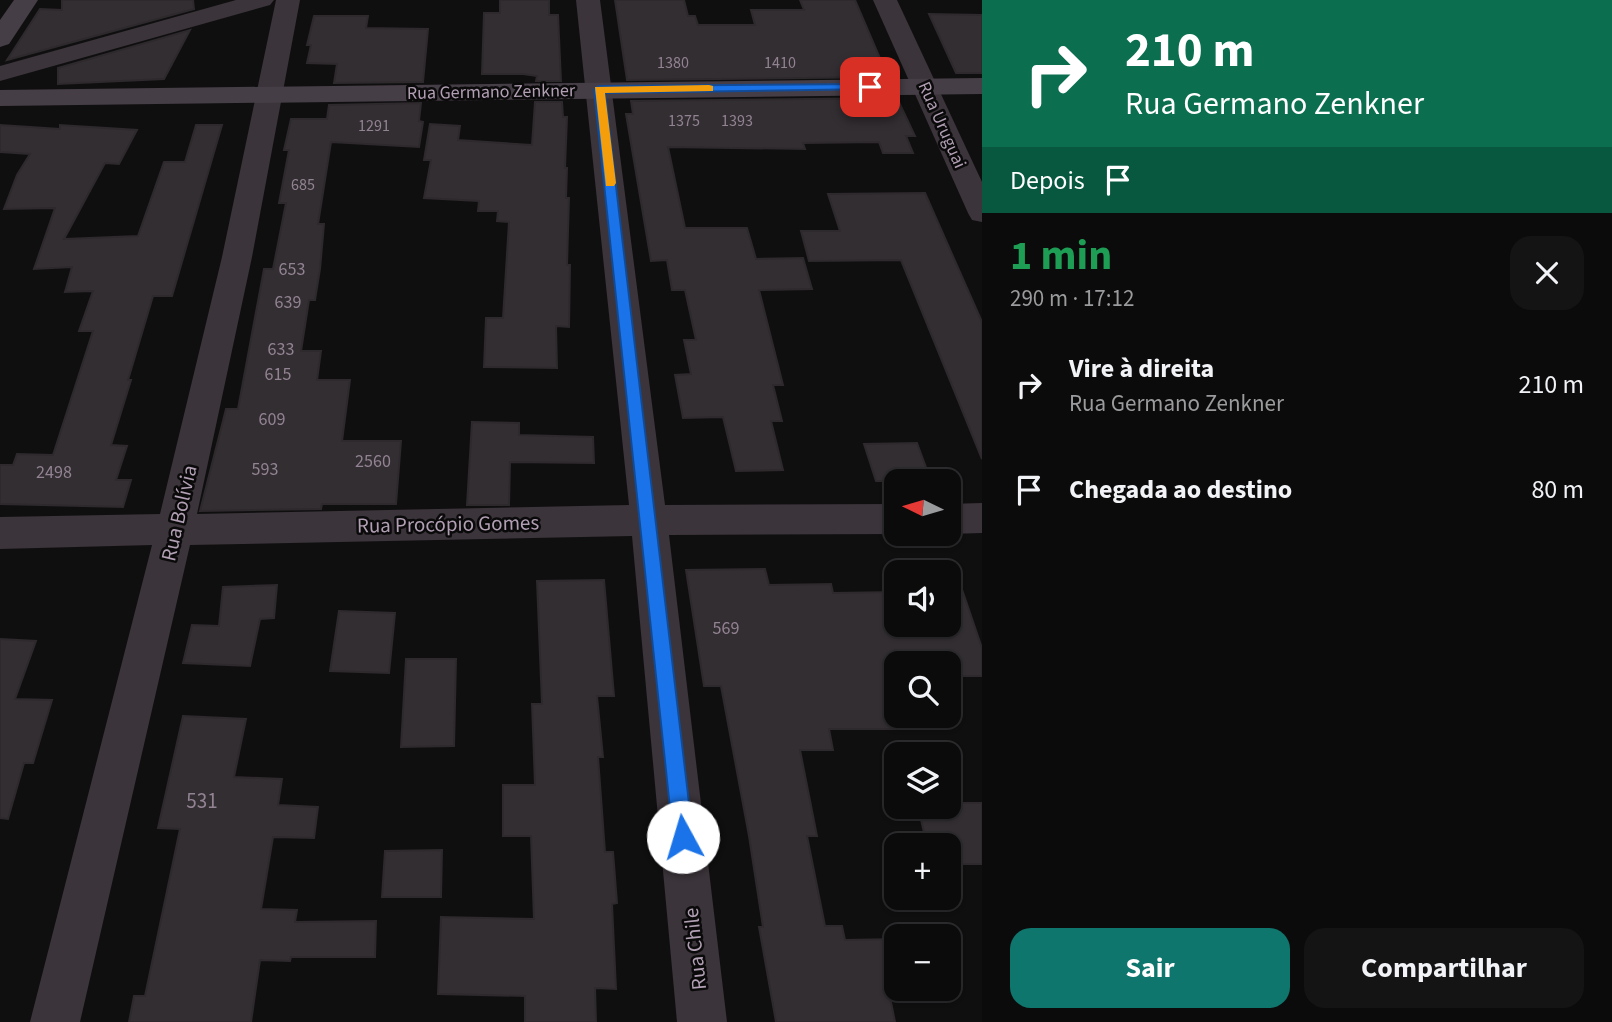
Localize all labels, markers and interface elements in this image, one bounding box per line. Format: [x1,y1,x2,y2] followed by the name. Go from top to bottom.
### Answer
[1125,16,1254,86] text: 210 m
[1010,28,1101,119] icon: right
[657,52,689,74] house number: 1380
[764,52,796,74] house number: 1410
[840,57,900,117] pin
[851,68,889,106] icon: arrive
[407,78,576,106] street label: Rua Germano Zenkner
[912,78,972,172] street label: Rua Uruguai
[1125,81,1424,127] text: Rua Germano Zenkner
[668,110,700,132] house number: 1375
[721,110,753,132] house number: 1393
[358,115,390,137] house number: 1291
[1099,161,1137,199] icon: arrive
[1010,162,1085,199] text: Depois
[291,174,315,196] house number: 685
[1010,226,1112,286] text: 1 min
[1510,236,1584,310] button: close
[279,257,305,282] house number: 653
[1010,282,1134,315] text: 290 m · 17:12
[275,290,301,315] house number: 639
[268,337,294,362] house number: 633
[1069,350,1214,387] text: Vire à direita
[265,362,291,387] house number: 615
[1010,366,1048,404] icon: right
[1518,366,1584,403] text: 210 m
[1069,387,1284,420] text: Rua Germano Zenkner
[259,407,285,432] house number: 609
[355,449,391,474] house number: 2560
[252,457,278,482] house number: 593
[36,460,72,485] house number: 2498
[153,462,205,564] street label: Rua Bolívia
[884,469,961,546] north arrow
[884,469,961,1001] map controls
[1010,471,1048,509] icon: arrive
[1069,471,1292,508] text: Chegada ao destino
[1531,471,1584,508] text: 80 m
[357,507,540,541] street label: Rua Procópio Gomes
[884,560,961,637] button: sound
[713,616,739,641] house number: 569
[884,651,961,728] button: search
[884,742,961,819] button: layers
[186,786,218,816] house number: 531
[646,800,720,874] position arrow
[884,833,961,910] button: +
[676,906,714,992] street label: Rua Chile
[884,924,961,1001] button: −
[1010,928,1290,1008] button: Sair
[1304,928,1584,1008] button: Compartilhar

